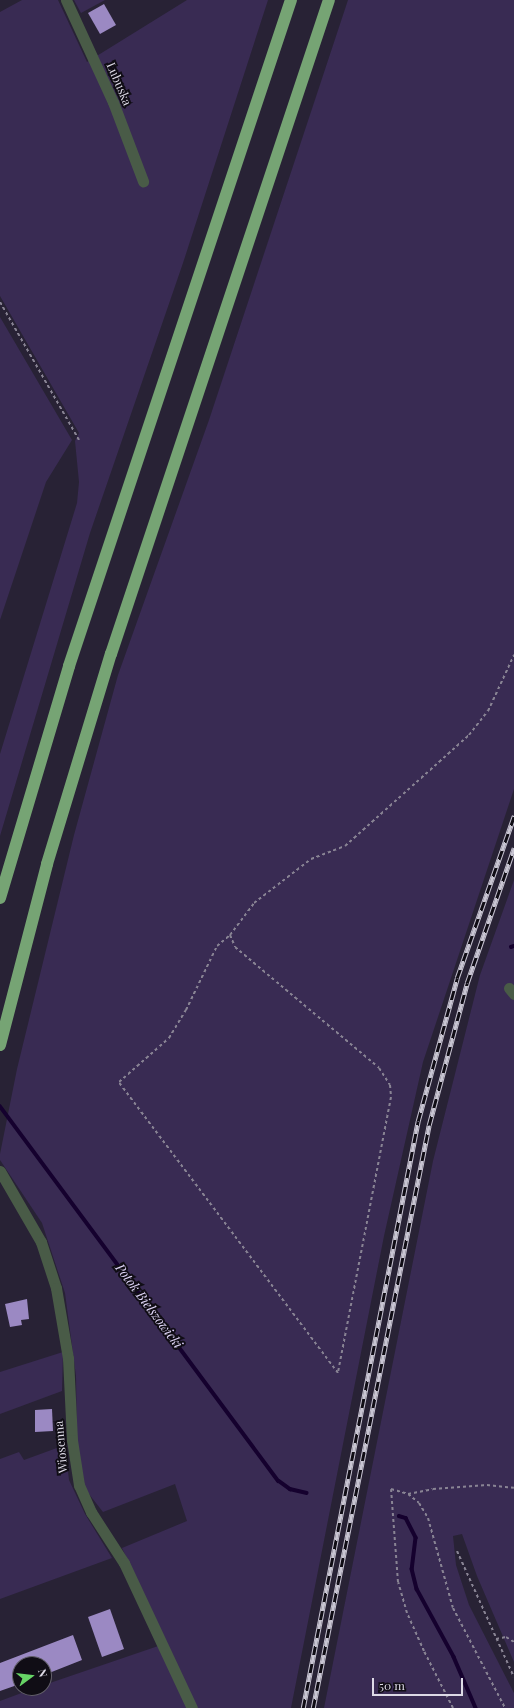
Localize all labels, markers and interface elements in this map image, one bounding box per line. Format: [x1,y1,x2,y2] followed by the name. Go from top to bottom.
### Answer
[103,60,135,108] street label: Lubuska
[112,1261,186,1351] water label: Potok Bielszowicki
[52,1420,70,1474] street label: Wiosenna
[12,1656,52,1696] north arrow
[35,1667,51,1679] text: N
[374,1670,465,1696] scale bar
[379,1677,405,1693] text: 50 m

